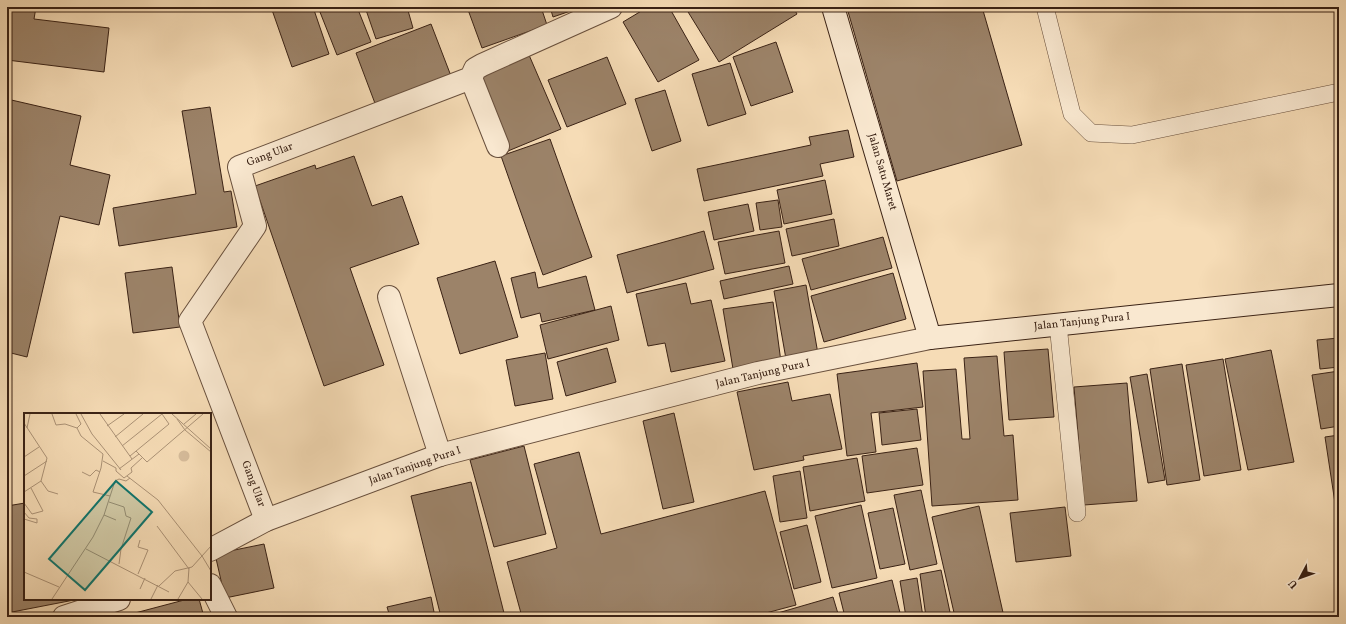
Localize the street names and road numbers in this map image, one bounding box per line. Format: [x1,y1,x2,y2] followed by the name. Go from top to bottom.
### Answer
[864,132,900,212] street label: Jalan Satu Maret
[245,139,296,171] street label: Gang Ular
[1033,309,1131,335] street label: Jalan Tanjung Pura I
[714,356,812,392] street label: Jalan Tanjung Pura I
[367,443,463,489] street label: Jalan Tanjung Pura I
[237,459,269,510] street label: Gang Ular

